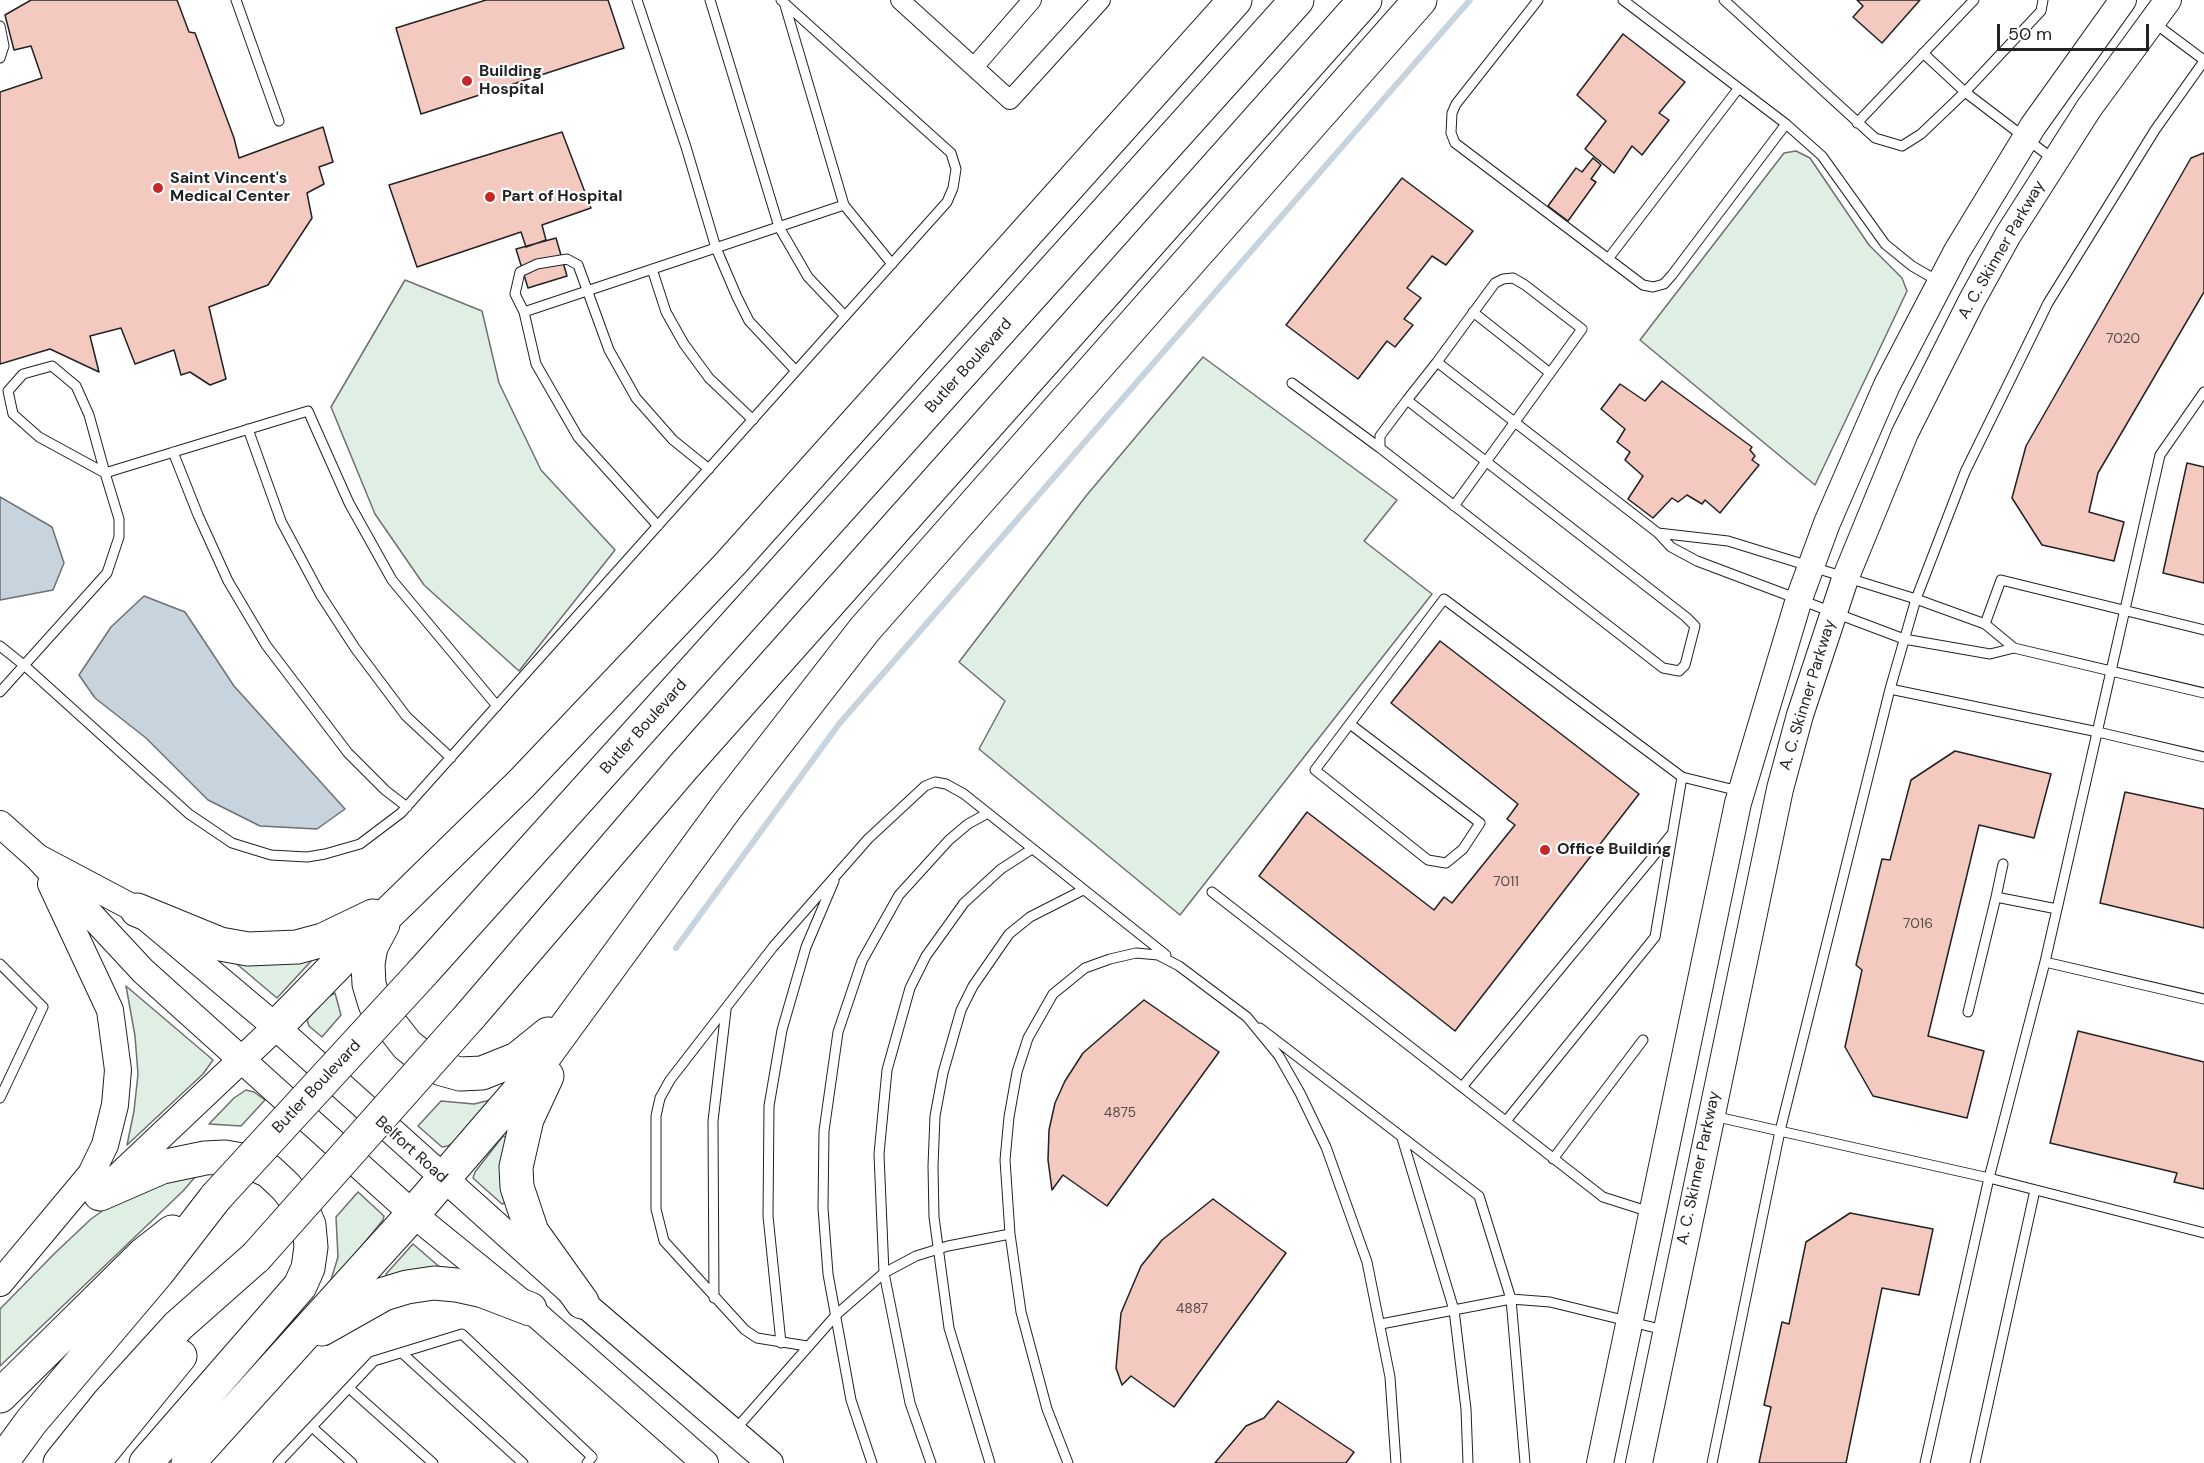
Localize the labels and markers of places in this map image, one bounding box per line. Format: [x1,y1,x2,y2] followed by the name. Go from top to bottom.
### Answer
[479,62,544,100] place label: Building Hospital
[460,74,474,88] marker: Building Hospital
[170,169,290,207] place label: Saint Vincent's Medical Center
[151,181,165,195] marker: Saint Vincent's Medical Center
[502,187,622,207] place label: Part of Hospital
[483,190,497,204] marker: Part of Hospital
[1557,840,1671,860] place label: Office Building
[1538,843,1552,857] marker: Office Building

